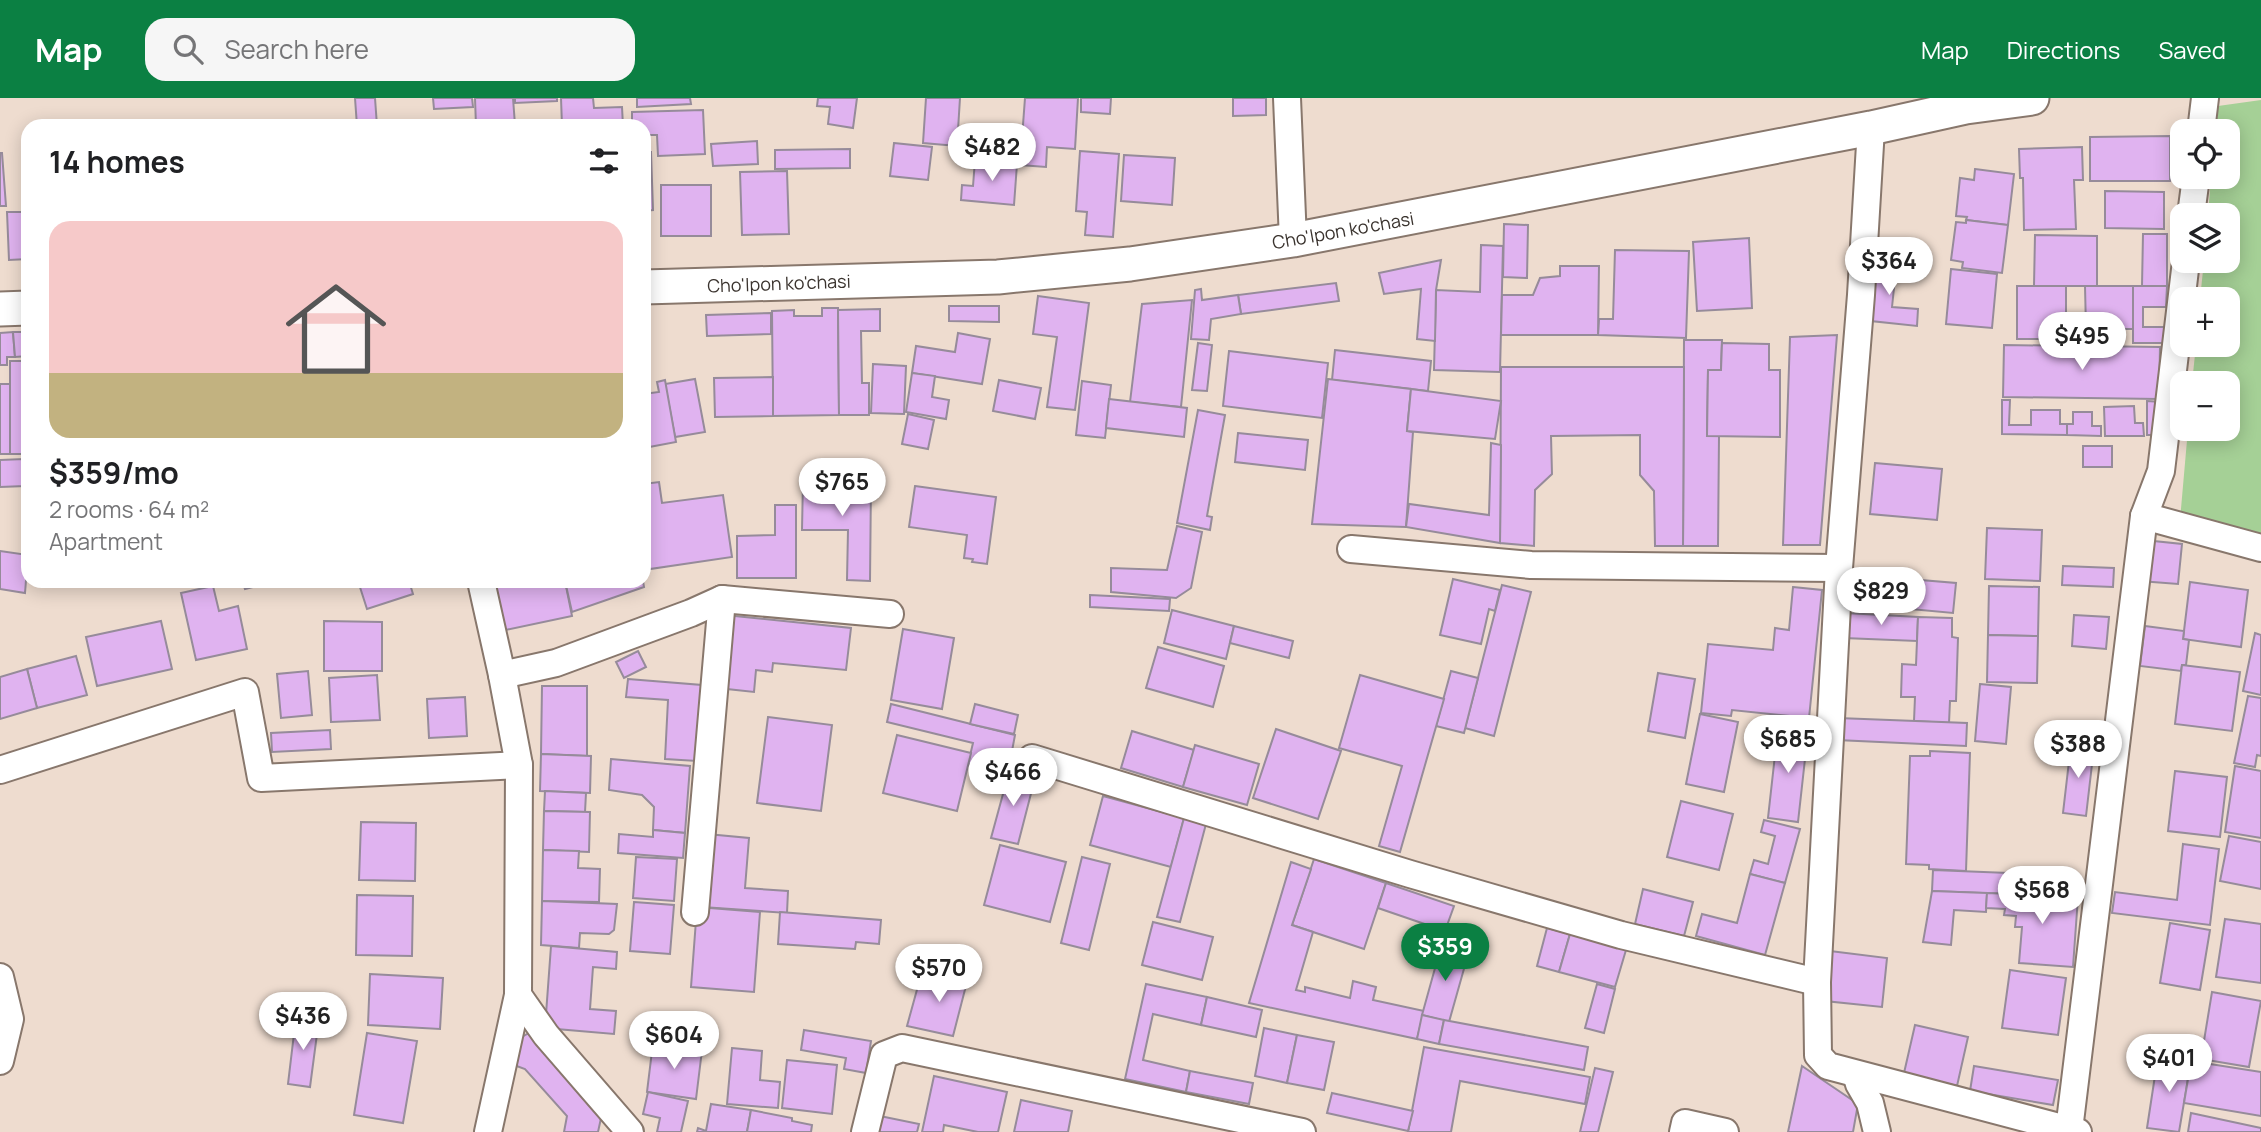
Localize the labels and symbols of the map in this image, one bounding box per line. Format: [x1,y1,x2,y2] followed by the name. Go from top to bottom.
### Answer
[951,123,1033,183] pin: $482
[1270,206,1416,254] street label: Cho'lpon ko'chasi
[1848,238,1930,297] pin: $364
[707,269,851,297] street label: Cho'lpon ko'chasi
[2041,313,2123,372] pin: $495
[801,458,883,518] pin: $765
[1840,568,1922,627] pin: $829
[1747,716,1829,775] pin: $685
[2037,720,2119,780] pin: $388
[972,748,1054,808] pin: $466
[2001,866,2083,926] pin: $568
[1404,924,1486,983] pin: $359
[898,944,980,1004] pin: $570
[262,992,344,1052] pin: $436
[633,1012,715,1071] pin: $604
[2128,1034,2210,1094] pin: $401

